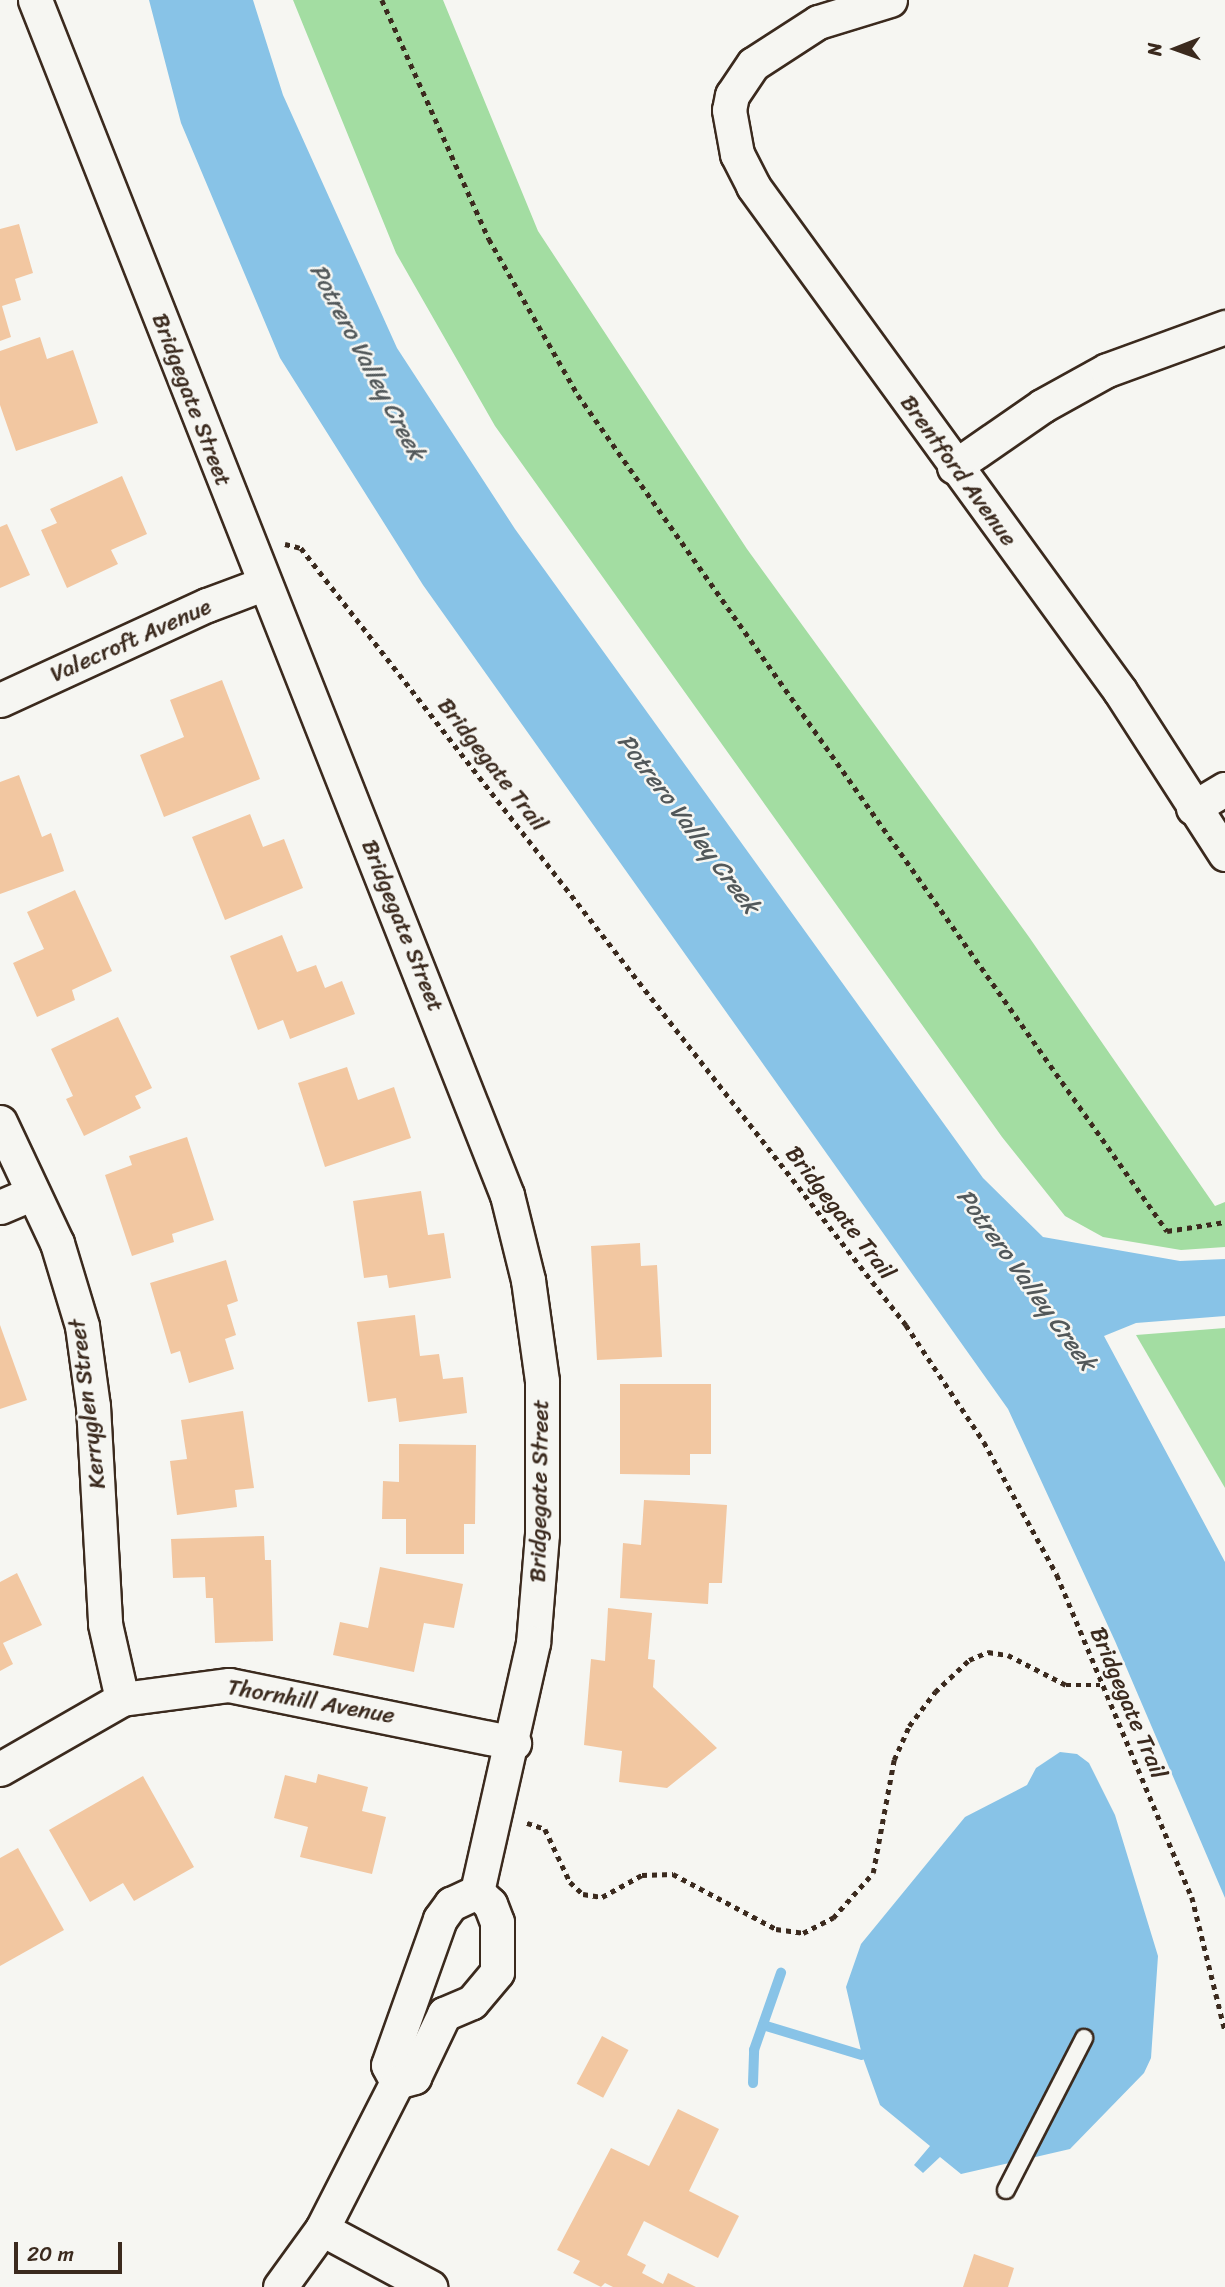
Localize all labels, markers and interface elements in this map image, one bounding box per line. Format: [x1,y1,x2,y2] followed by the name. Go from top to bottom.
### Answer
[1141,14,1211,84] north arrow
[1138,43,1171,56] text: N
[303,259,431,465] water label: Potrero Valley Creek
[145,309,237,491] street label: Bridgegate Street
[894,390,1022,552] street label: Brentford Avenue
[46,593,216,689] street label: Valecroft Avenue
[431,693,553,837] street label: Bridgegate Trail
[611,728,765,920] water label: Potrero Valley Creek
[355,836,449,1016] street label: Bridgegate Street
[779,1141,901,1285] street label: Bridgegate Trail
[950,1183,1102,1377] water label: Potrero Valley Creek
[64,1317,112,1491] street label: Kerryglen Street
[525,1399,555,1583] street label: Bridgegate Street
[1084,1623,1172,1783] street label: Bridgegate Trail
[225,1674,397,1730] street label: Thornhill Avenue
[18,2228,126,2272] scale bar
[27,2235,74,2273] text: 20 m

